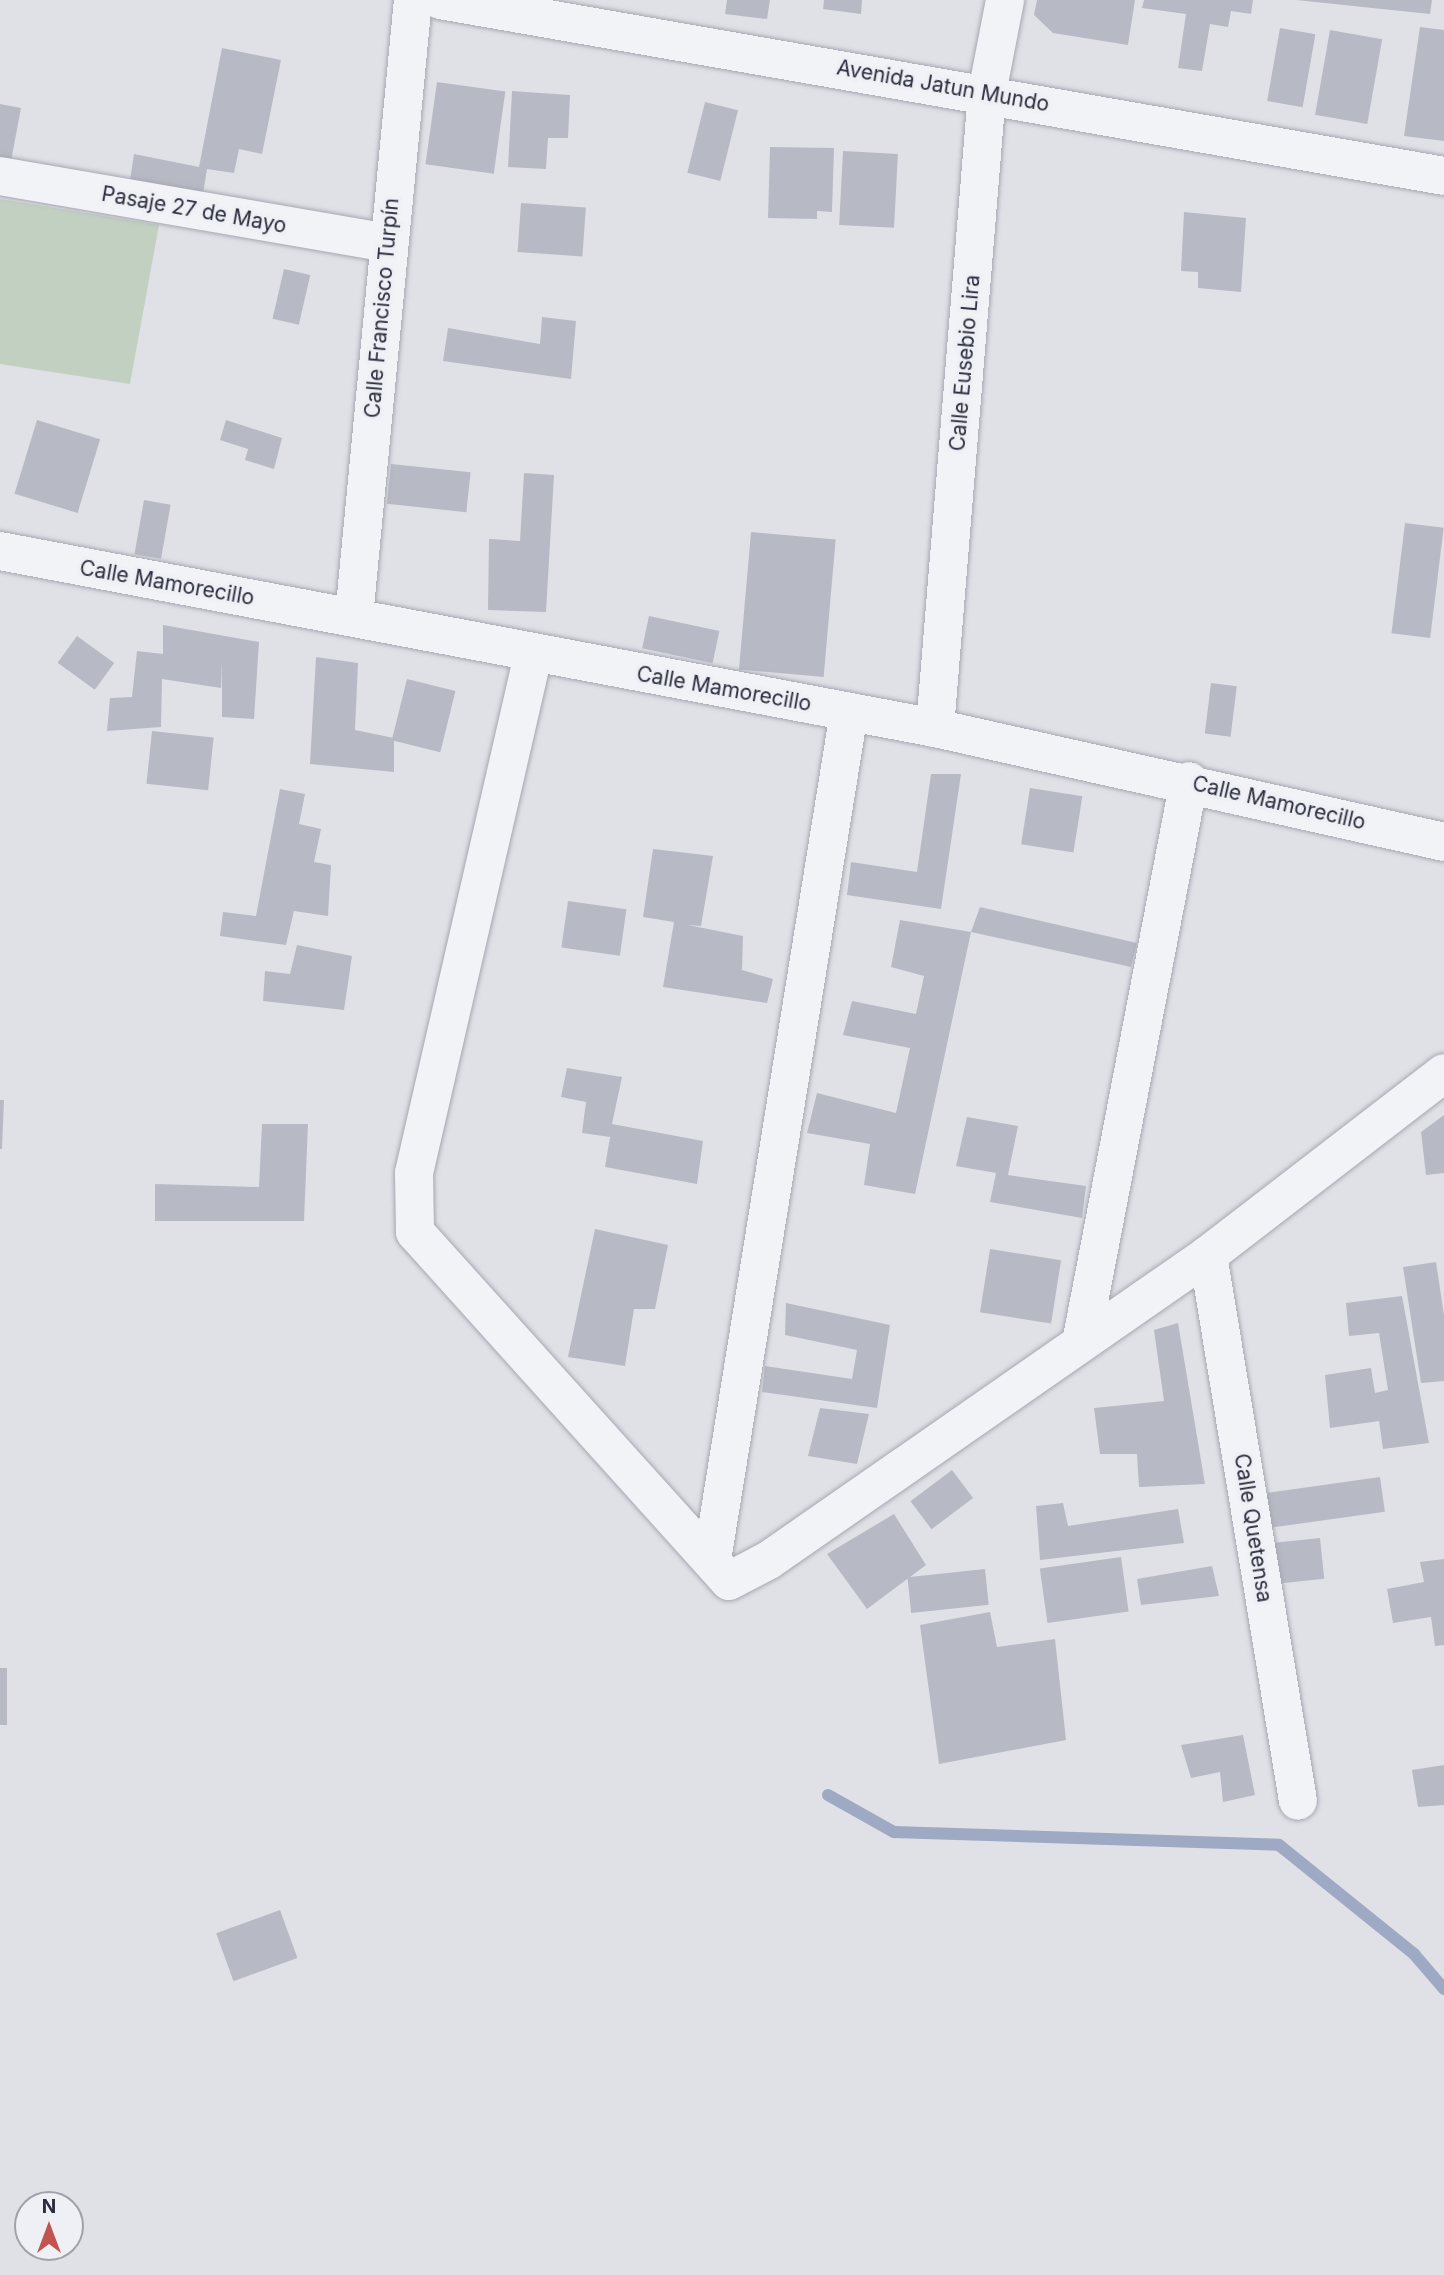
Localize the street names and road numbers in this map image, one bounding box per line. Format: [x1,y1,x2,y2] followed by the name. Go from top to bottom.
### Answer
[835,55,1051,117] street label: Avenida Jatun Mundo
[100,181,288,239] street label: Pasaje 27 de Mayo
[360,197,404,419] street label: Calle Francisco Turpín
[945,274,985,452] street label: Calle Eusebio Lira
[78,555,256,611] street label: Calle Mamorecillo
[635,661,813,717] street label: Calle Mamorecillo
[1190,771,1368,835] street label: Calle Mamorecillo
[1229,1452,1277,1604] street label: Calle Quetensa

